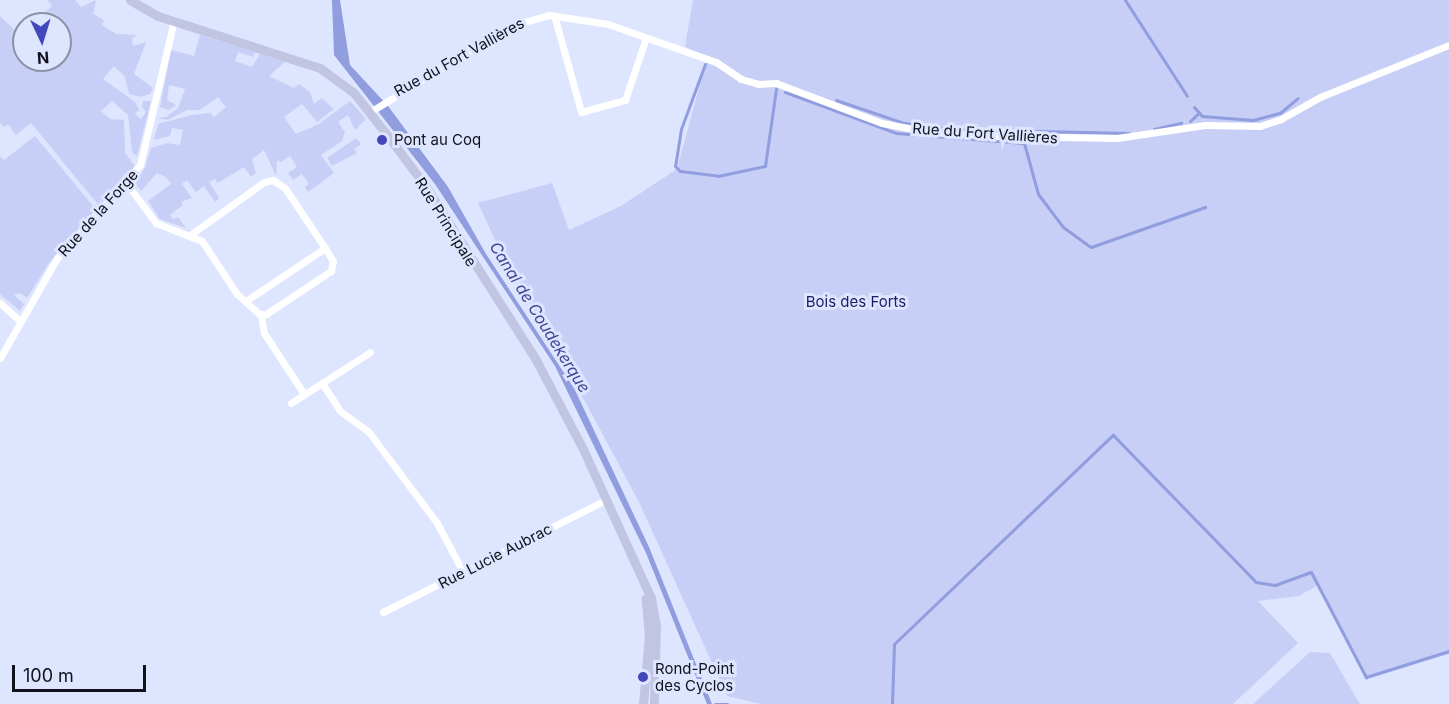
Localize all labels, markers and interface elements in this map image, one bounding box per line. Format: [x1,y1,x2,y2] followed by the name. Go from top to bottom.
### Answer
[12,12,72,72] north arrow
[391,14,527,100] street label: Rue du Fort Vallières
[36,48,50,68] text: N
[912,119,1058,147] street label: Rue du Fort Vallières
[394,131,481,149] place label: Pont au Coq
[375,133,389,147] marker: Pont au Coq
[54,166,142,260] street label: Rue de la Forge
[411,174,481,270] street label: Rue Principale
[486,238,594,396] water label: Canal de Coudekerque
[806,293,906,311] park label: Bois des Forts
[435,520,555,592] street label: Rue Lucie Aubrac
[15,653,148,691] scale bar
[655,659,734,694] place label: Rond-Point des Cyclos
[23,665,74,686] text: 100 m
[636,670,650,684] marker: Rond-Point des Cyclos

